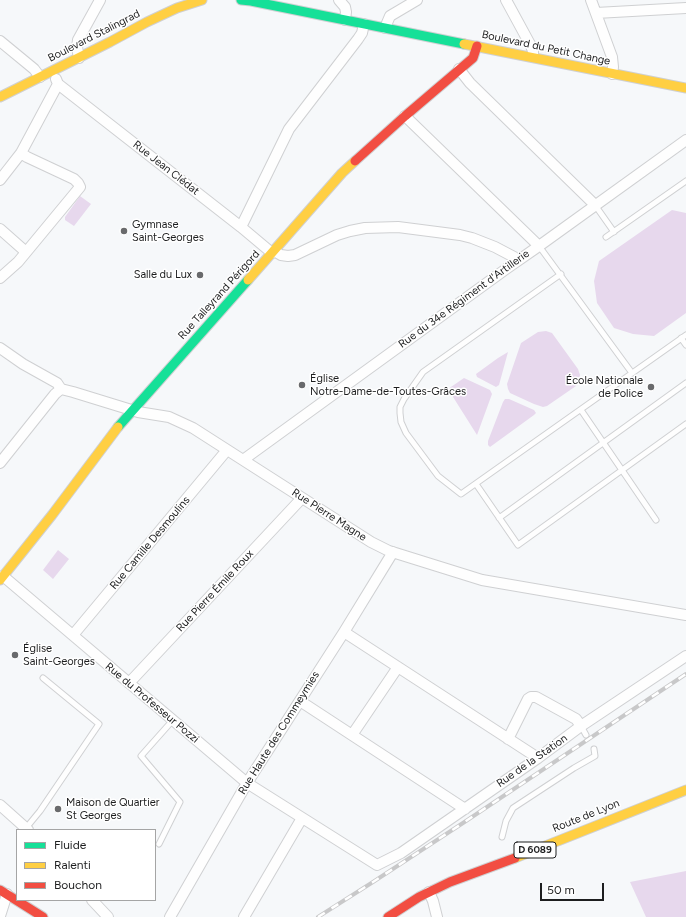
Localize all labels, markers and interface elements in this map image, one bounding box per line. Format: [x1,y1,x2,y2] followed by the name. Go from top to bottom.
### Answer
[46,7,142,65] street label: Boulevard Stalingrad
[481,28,611,68] street label: Boulevard du Petit Change
[130,138,202,198] street label: Rue Jean Clédat
[132,218,204,244] place label: Gymnase Saint-Georges
[119,226,129,236] marker: Gymnase Saint-Georges
[396,247,532,351] street label: Rue du 34e Régiment d'Artillerie
[175,248,263,342] street label: Rue Talleyrand Périgord
[134,268,192,282] place label: Salle du Lux
[195,270,205,280] marker: Salle du Lux
[310,372,466,398] place label: Église Notre-Dame-de-Toutes-Grâces
[566,374,643,400] place label: École Nationale de Police
[297,380,307,390] marker: Église Notre-Dame-de-Toutes-Grâces
[646,382,656,392] marker: École Nationale de Police
[289,486,369,544] street label: Rue Pierre Magne
[107,494,193,592] street label: Rue Camille Desmoulins
[174,547,256,635] street label: Rue Pierre Émile Roux
[23,642,95,668] place label: Église Saint-Georges
[10,650,20,660] marker: Église Saint-Georges
[102,660,202,746] street label: Rue du Professeur Pozzi
[236,669,322,797] street label: Rue Haute des Commeymies
[494,732,570,790] street label: Rue de la Station
[66,796,159,822] place label: Maison de Quartier St Georges
[550,797,622,835] street label: Route de Lyon
[53,804,63,814] marker: Maison de Quartier St Georges
[16,829,156,901] legend
[54,838,86,852] text: Fluide
[514,842,556,858] road number: D 6089
[54,858,91,872] text: Ralenti
[542,875,606,901] scale bar
[54,878,102,892] text: Bouchon
[547,883,575,897] text: 50 m

